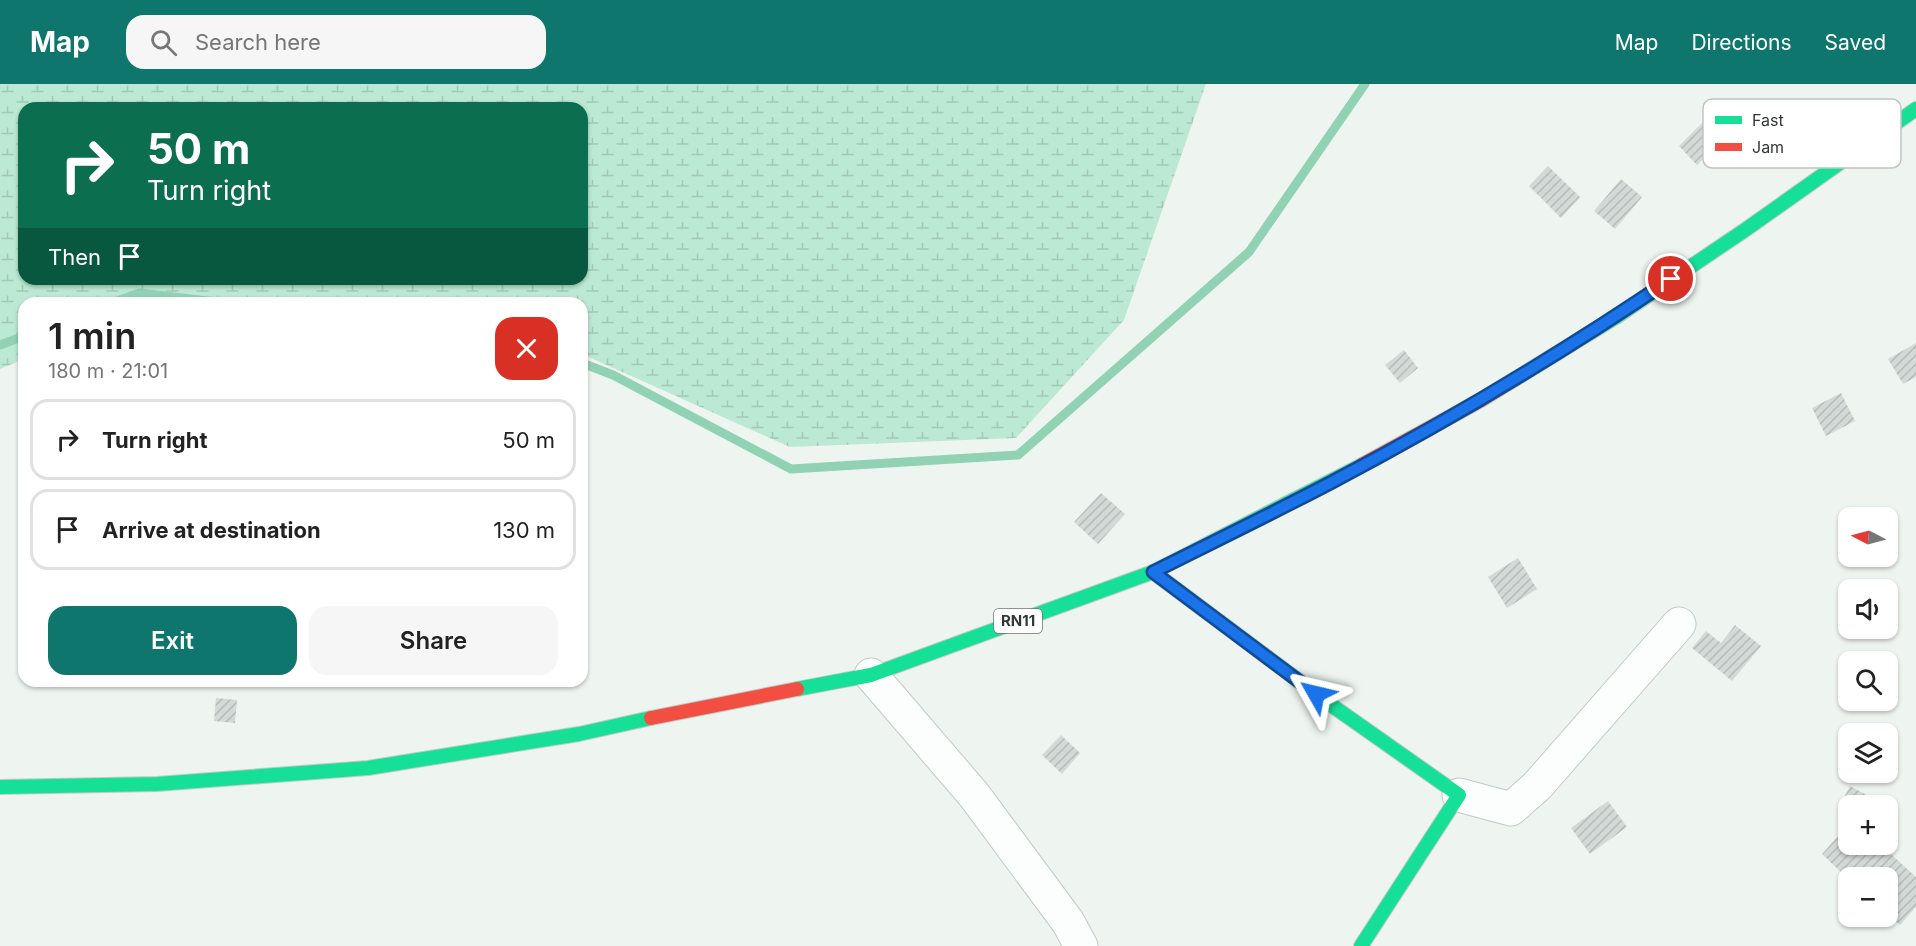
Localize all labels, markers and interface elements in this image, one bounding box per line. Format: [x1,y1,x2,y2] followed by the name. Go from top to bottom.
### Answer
[126,15,546,69] search box
[30,25,90,59] text: Map
[147,26,180,59] icon: search
[195,29,321,55] text: Search here
[1615,30,1658,55] text: Map
[1691,30,1792,55] text: Directions
[1825,30,1886,55] text: Saved
[1703,99,1901,168] legend
[1752,110,1784,130] text: Fast
[147,123,250,174] text: 50 m
[48,126,126,204] icon: right
[1752,137,1784,157] text: Jam
[147,174,271,207] text: Turn right
[113,240,146,273] icon: arrive
[48,244,101,270] text: Then
[1645,253,1696,304] pin
[1654,262,1687,295] icon: arrive
[48,314,136,358] text: 1 min
[495,317,558,380] button: close
[48,359,168,383] text: 180 m · 21:01
[51,423,84,456] icon: right
[102,427,208,453] text: Turn right
[502,427,555,453] text: 50 m
[1838,507,1898,567] north arrow
[1838,507,1898,927] map controls
[51,513,84,546] icon: arrive
[102,517,321,543] text: Arrive at destination
[493,517,555,543] text: 130 m
[1838,579,1898,639] button: sound
[48,606,297,675] button: Exit
[309,606,558,675] button: Share
[994,609,1042,633] road number: RN11
[1838,651,1898,711] button: search
[1284,662,1348,726] position arrow
[1838,723,1898,783] button: layers
[1838,795,1898,855] button: +
[1838,867,1898,927] button: −

